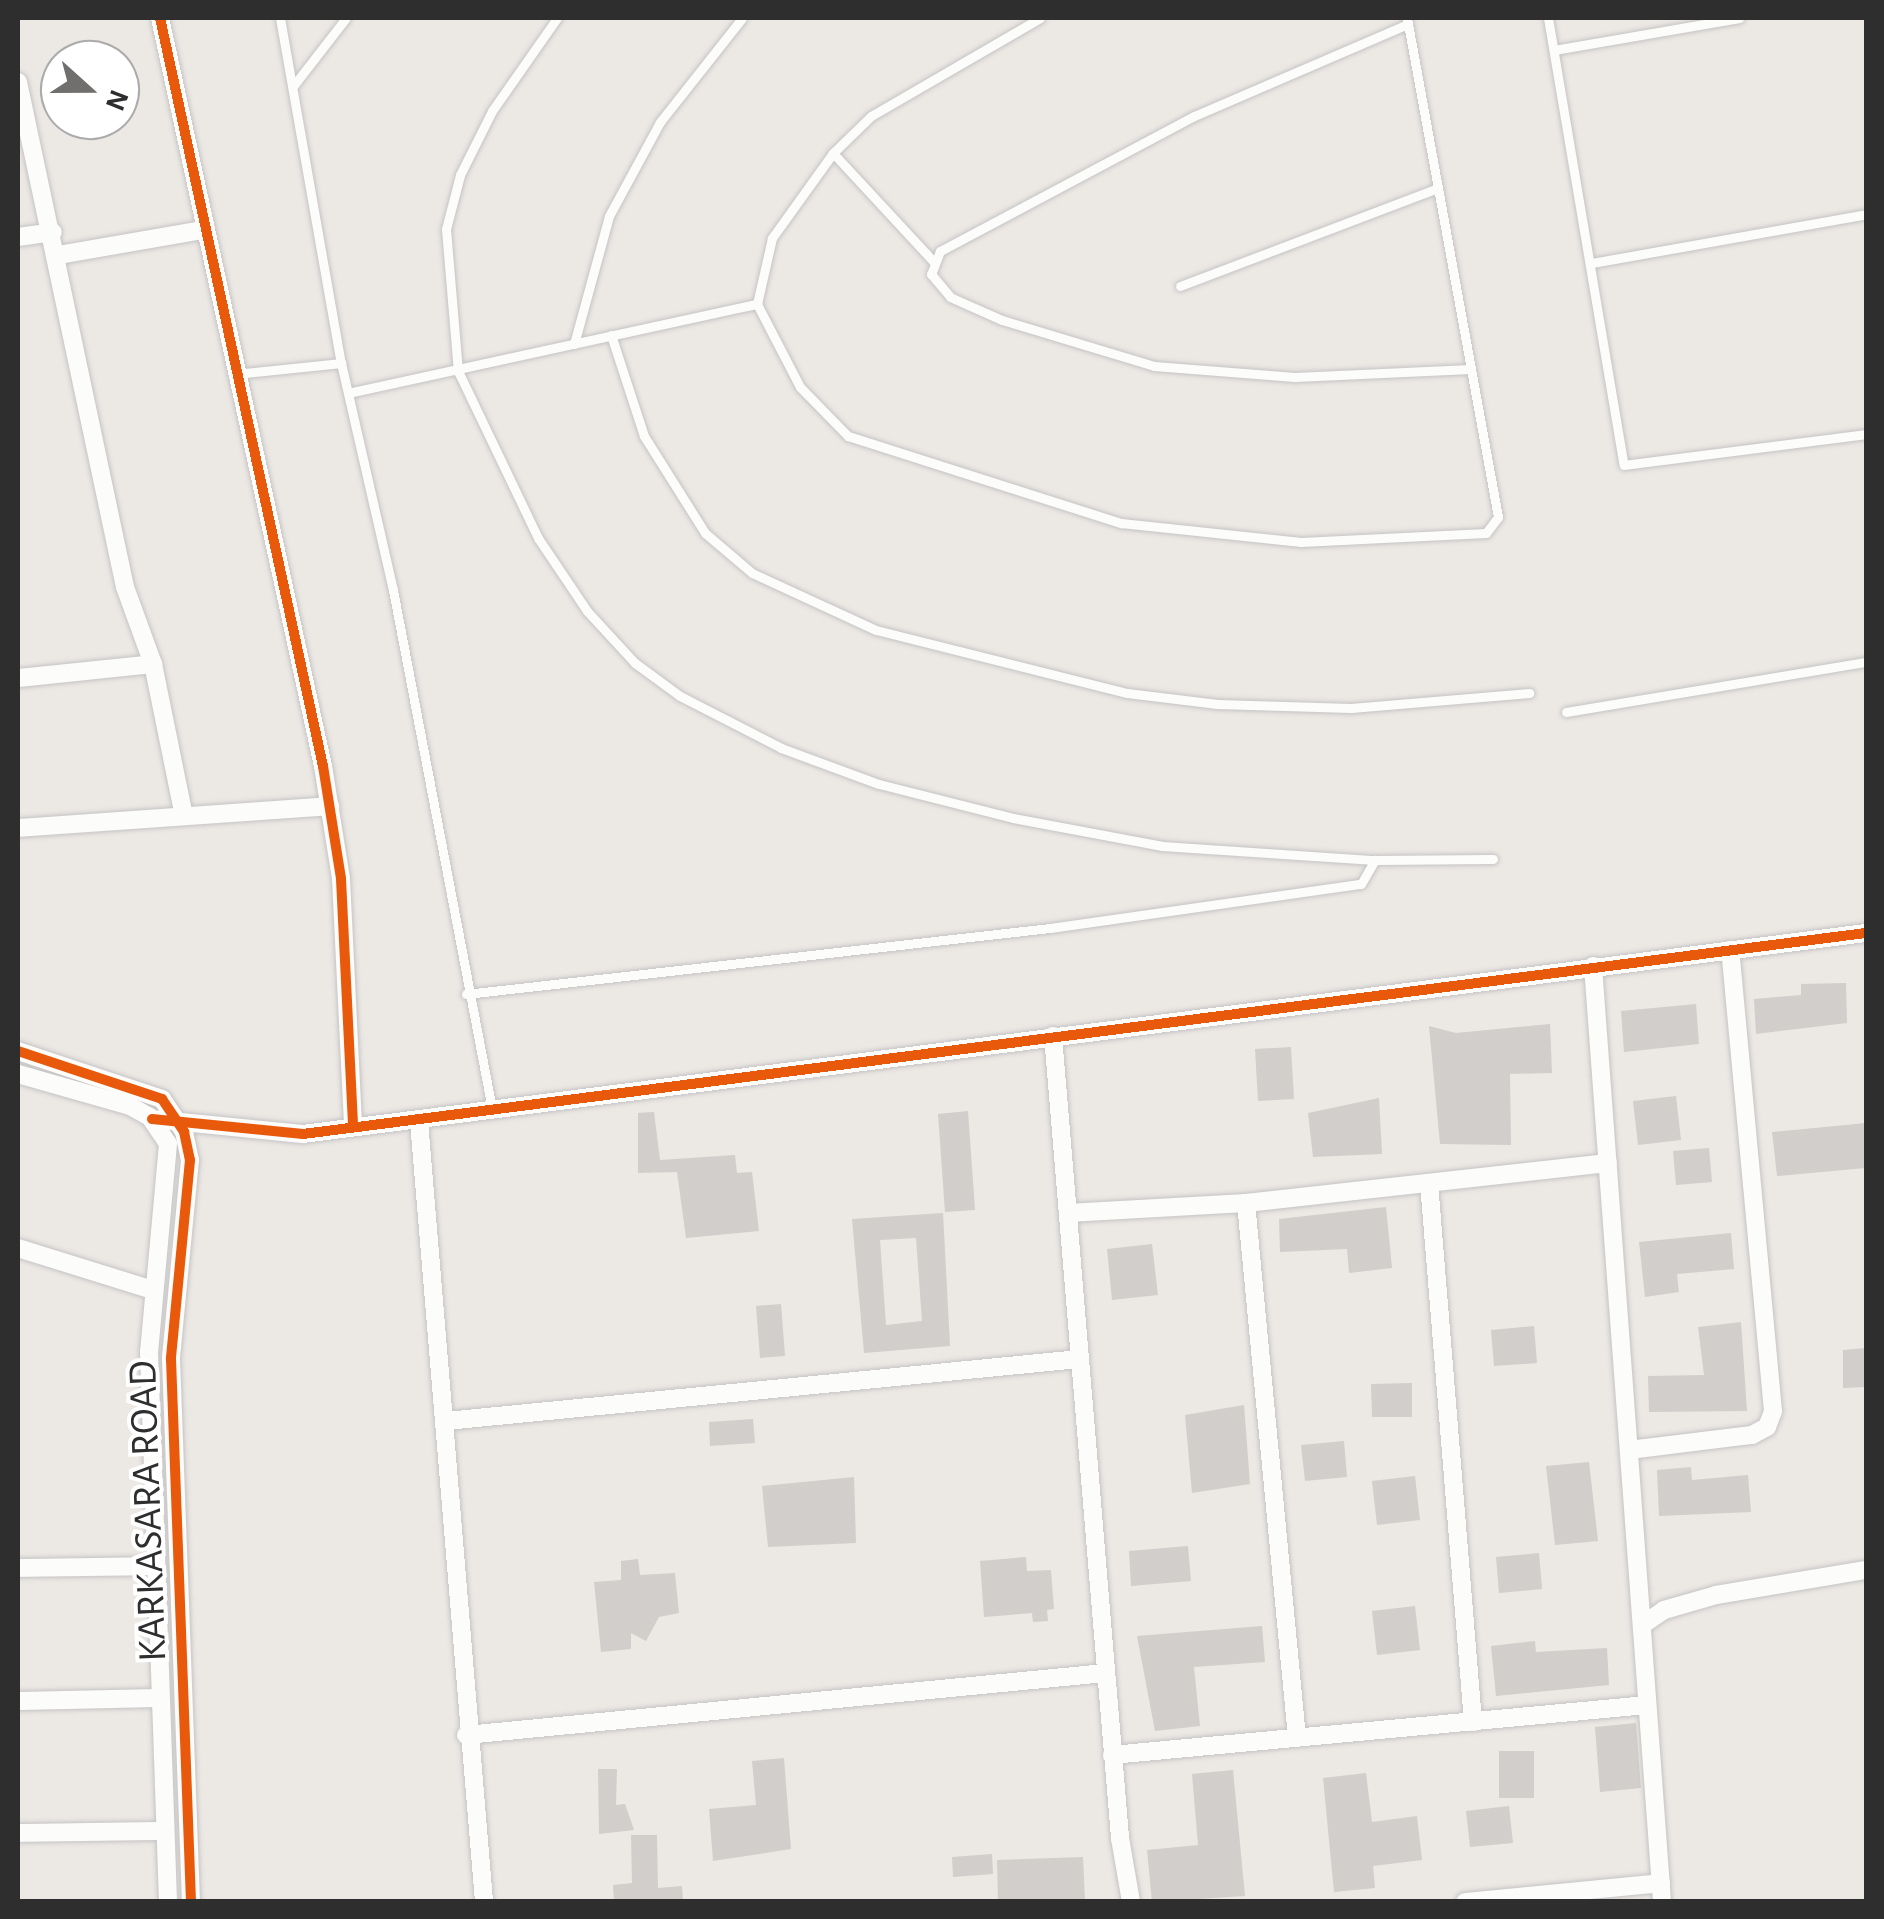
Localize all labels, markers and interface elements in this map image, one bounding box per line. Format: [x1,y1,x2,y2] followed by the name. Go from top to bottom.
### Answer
[40,40,140,140] north arrow
[100,86,133,114] text: N
[119,1359,177,1663] street label: KARKASARA ROAD

